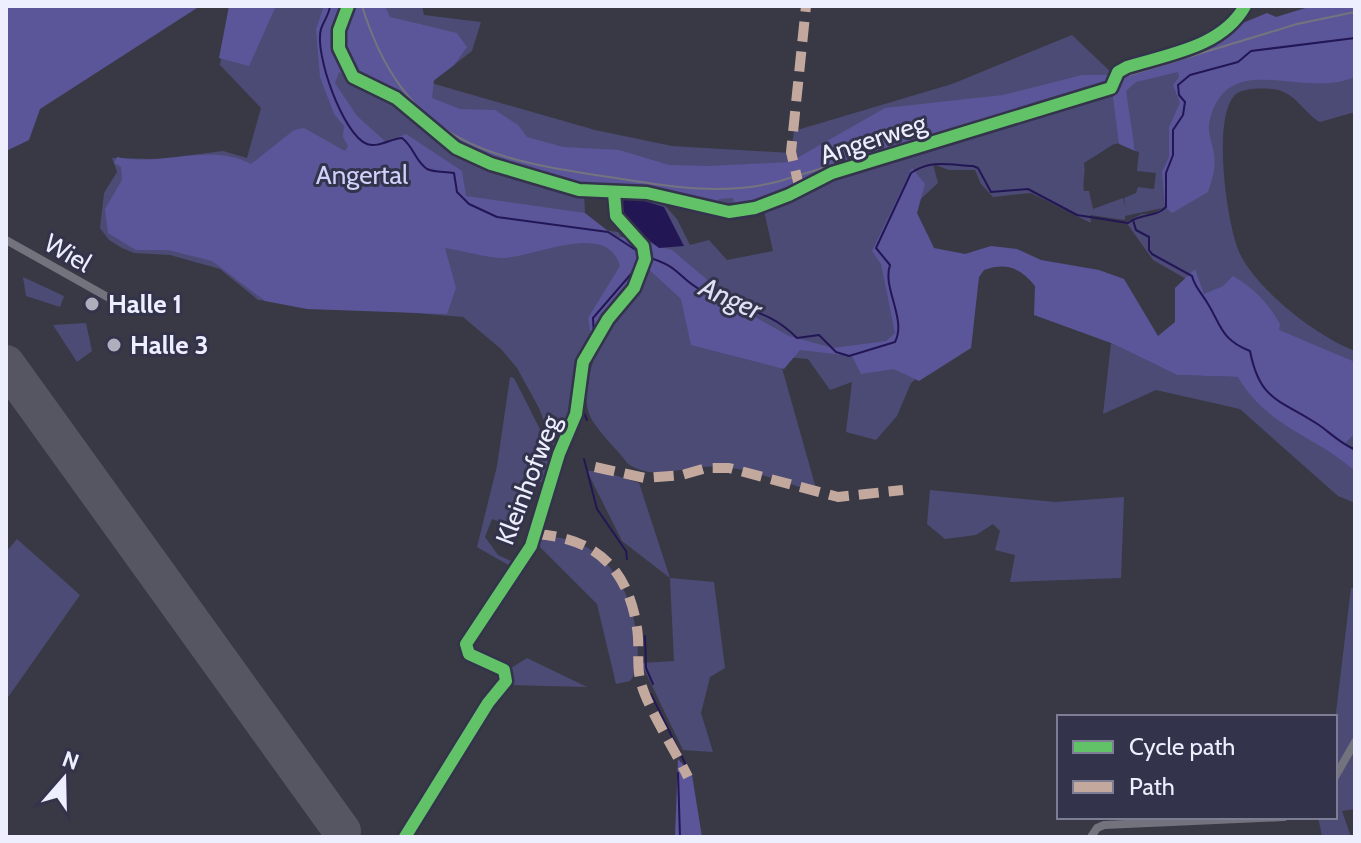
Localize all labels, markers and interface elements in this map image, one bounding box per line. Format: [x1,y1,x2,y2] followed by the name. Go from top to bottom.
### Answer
[816,106,931,171] street label: Angerweg
[316,159,408,191] park label: Angertal
[39,227,97,279] street label: Wiel
[693,269,769,327] water label: Anger
[108,288,182,320] place label: Halle 1
[83,295,101,313] marker: Halle 1
[130,329,208,361] place label: Halle 3
[105,336,123,354] marker: Halle 3
[489,410,568,549] street label: Kleinhofweg
[1057,715,1337,819] legend
[1129,732,1235,761] text: Cycle path
[24,739,104,819] north arrow
[59,745,83,776] text: N
[1129,772,1175,801] text: Path

